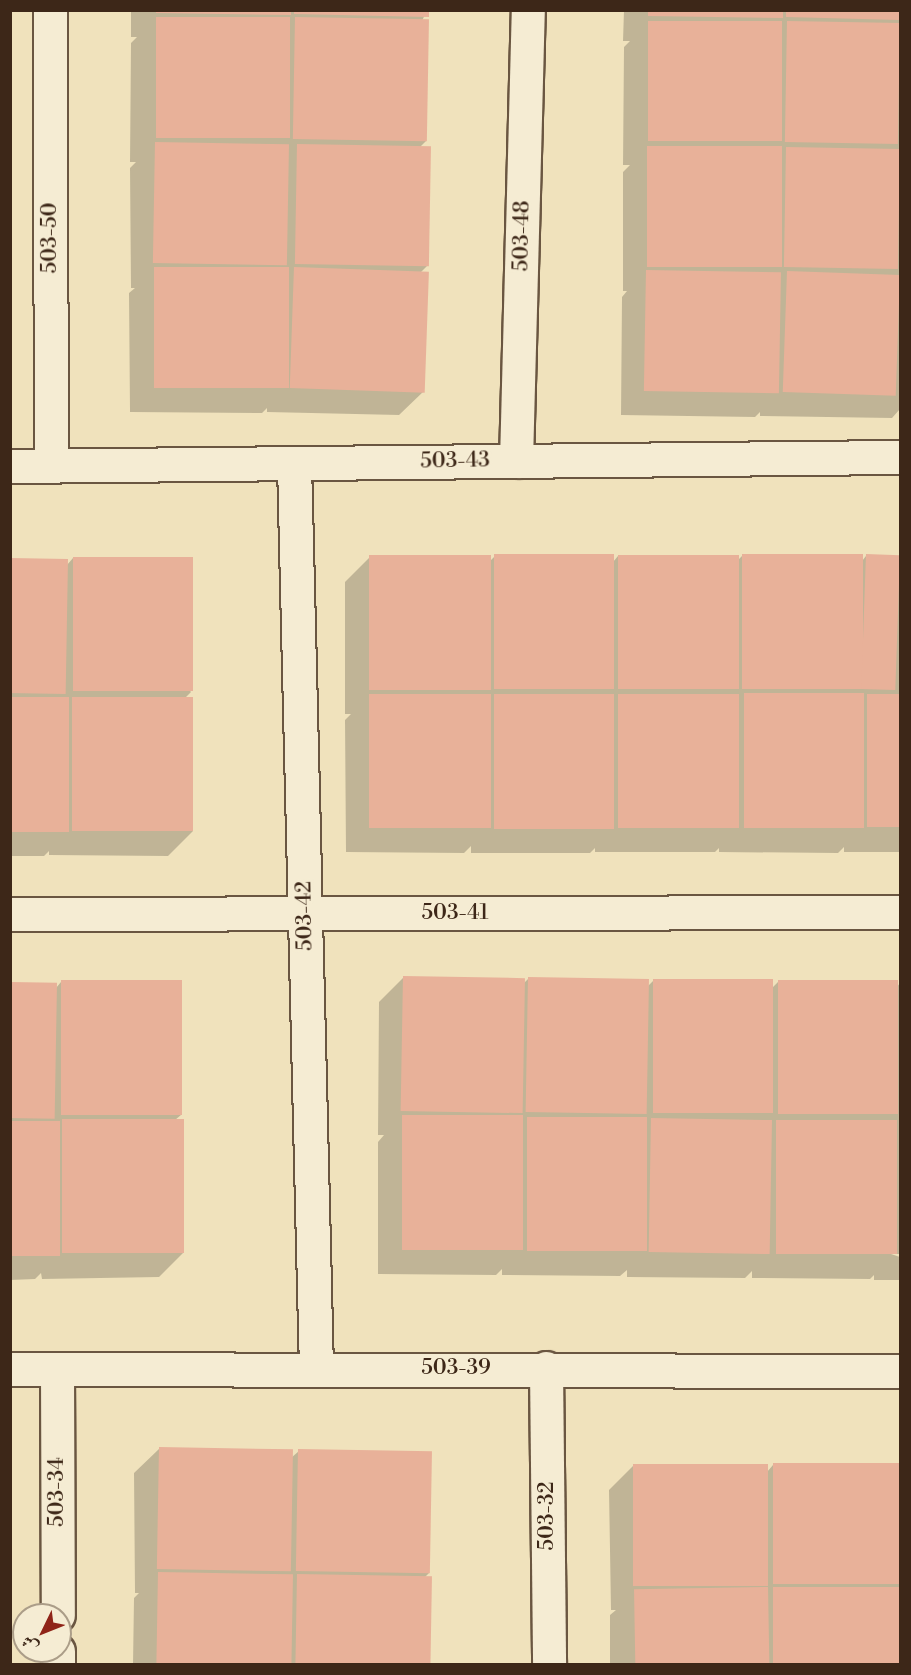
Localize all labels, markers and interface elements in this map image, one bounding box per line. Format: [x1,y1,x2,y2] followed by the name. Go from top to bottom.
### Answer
[509,200,535,272] street label: 503-48
[37,203,63,273] street label: 503-50
[420,448,490,474] street label: 503-43
[292,881,318,951] street label: 503-42
[422,900,488,926] street label: 503-41
[421,1355,491,1381] street label: 503-39
[44,1457,70,1527] street label: 503-34
[534,1482,560,1550] street label: 503-32
[12,1603,72,1663] north arrow
[18,1631,43,1657] text: ش

